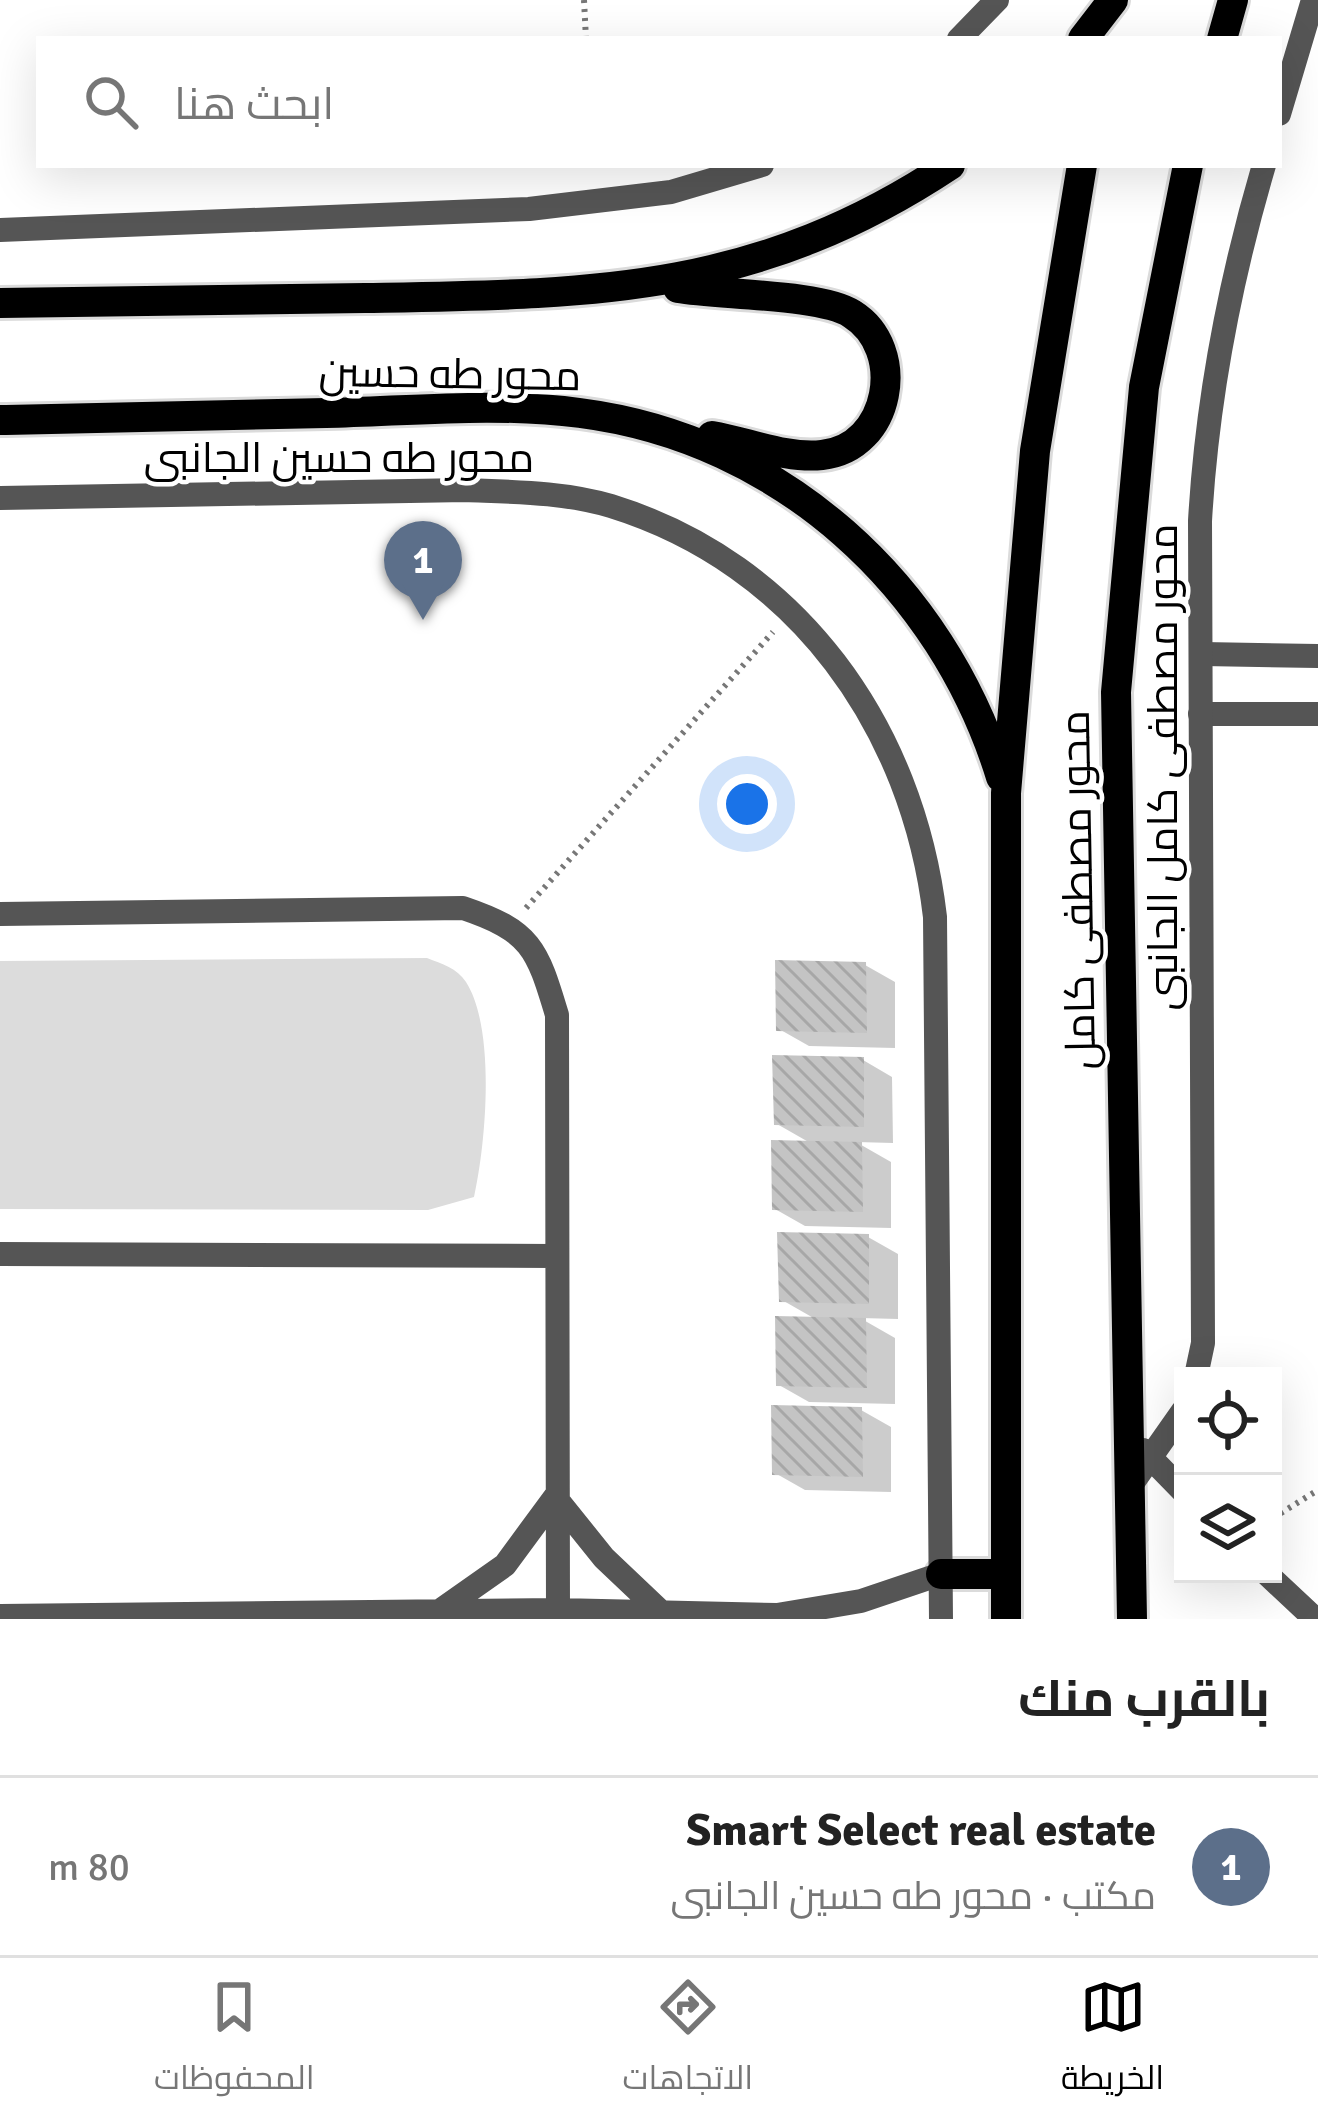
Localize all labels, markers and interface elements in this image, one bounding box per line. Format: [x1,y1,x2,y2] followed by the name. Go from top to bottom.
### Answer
[36,36,1282,168] search box
[78,69,144,135] icon: search
[174,77,334,132] text: ابحث هنا
[318,347,582,402] street label: محور طه حسين
[144,433,534,484] street label: محور طه حسين الجانبى
[384,521,462,620] pin: 1
[1138,524,1189,1010] street label: محور مصطفى كامل الجانبى
[1050,710,1107,1070] street label: محور مصطفى كامل
[717,774,777,834] your location
[1174,1367,1282,1583] map controls
[1174,1367,1282,1475] button: locate
[1174,1475,1282,1583] button: layers
[1018,1668,1270,1731] text: بالقرب منك
[686,1803,1156,1858] text: Smart Select real estate
[48,1843,130,1891] text: 80 m
[1220,1843,1242,1891] text: 1
[670,1872,1156,1920] text: مكتب · محور طه حسين الجانبى
[154,1974,315,2108] tab: المحفوظات
[622,1974,753,2108] tab: الاتجاهات
[1061,1974,1164,2108] tab: الخريطة

